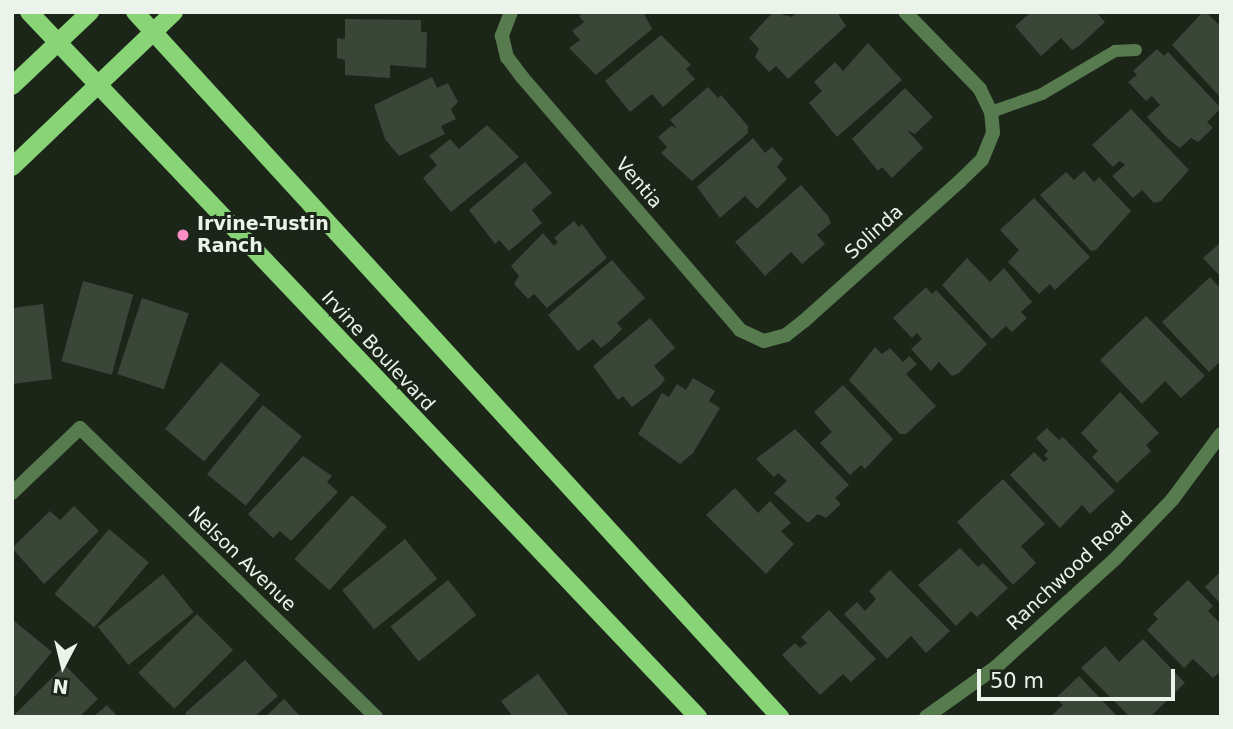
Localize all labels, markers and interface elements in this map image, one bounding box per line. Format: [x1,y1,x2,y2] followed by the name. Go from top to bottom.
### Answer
[611,153,667,213] street label: Ventia
[840,200,908,264] street label: Solinda
[197,213,329,257] place label: Irvine-Tustin Ranch
[175,227,191,243] marker: Irvine-Tustin Ranch
[317,286,439,416] street label: Irvine Boulevard
[183,502,301,616] street label: Nelson Avenue
[1002,507,1138,635] street label: Ranchwood Road
[28,631,98,701] north arrow
[981,656,1179,700] scale bar
[990,669,1044,693] text: 50 m
[51,675,70,699] text: N

